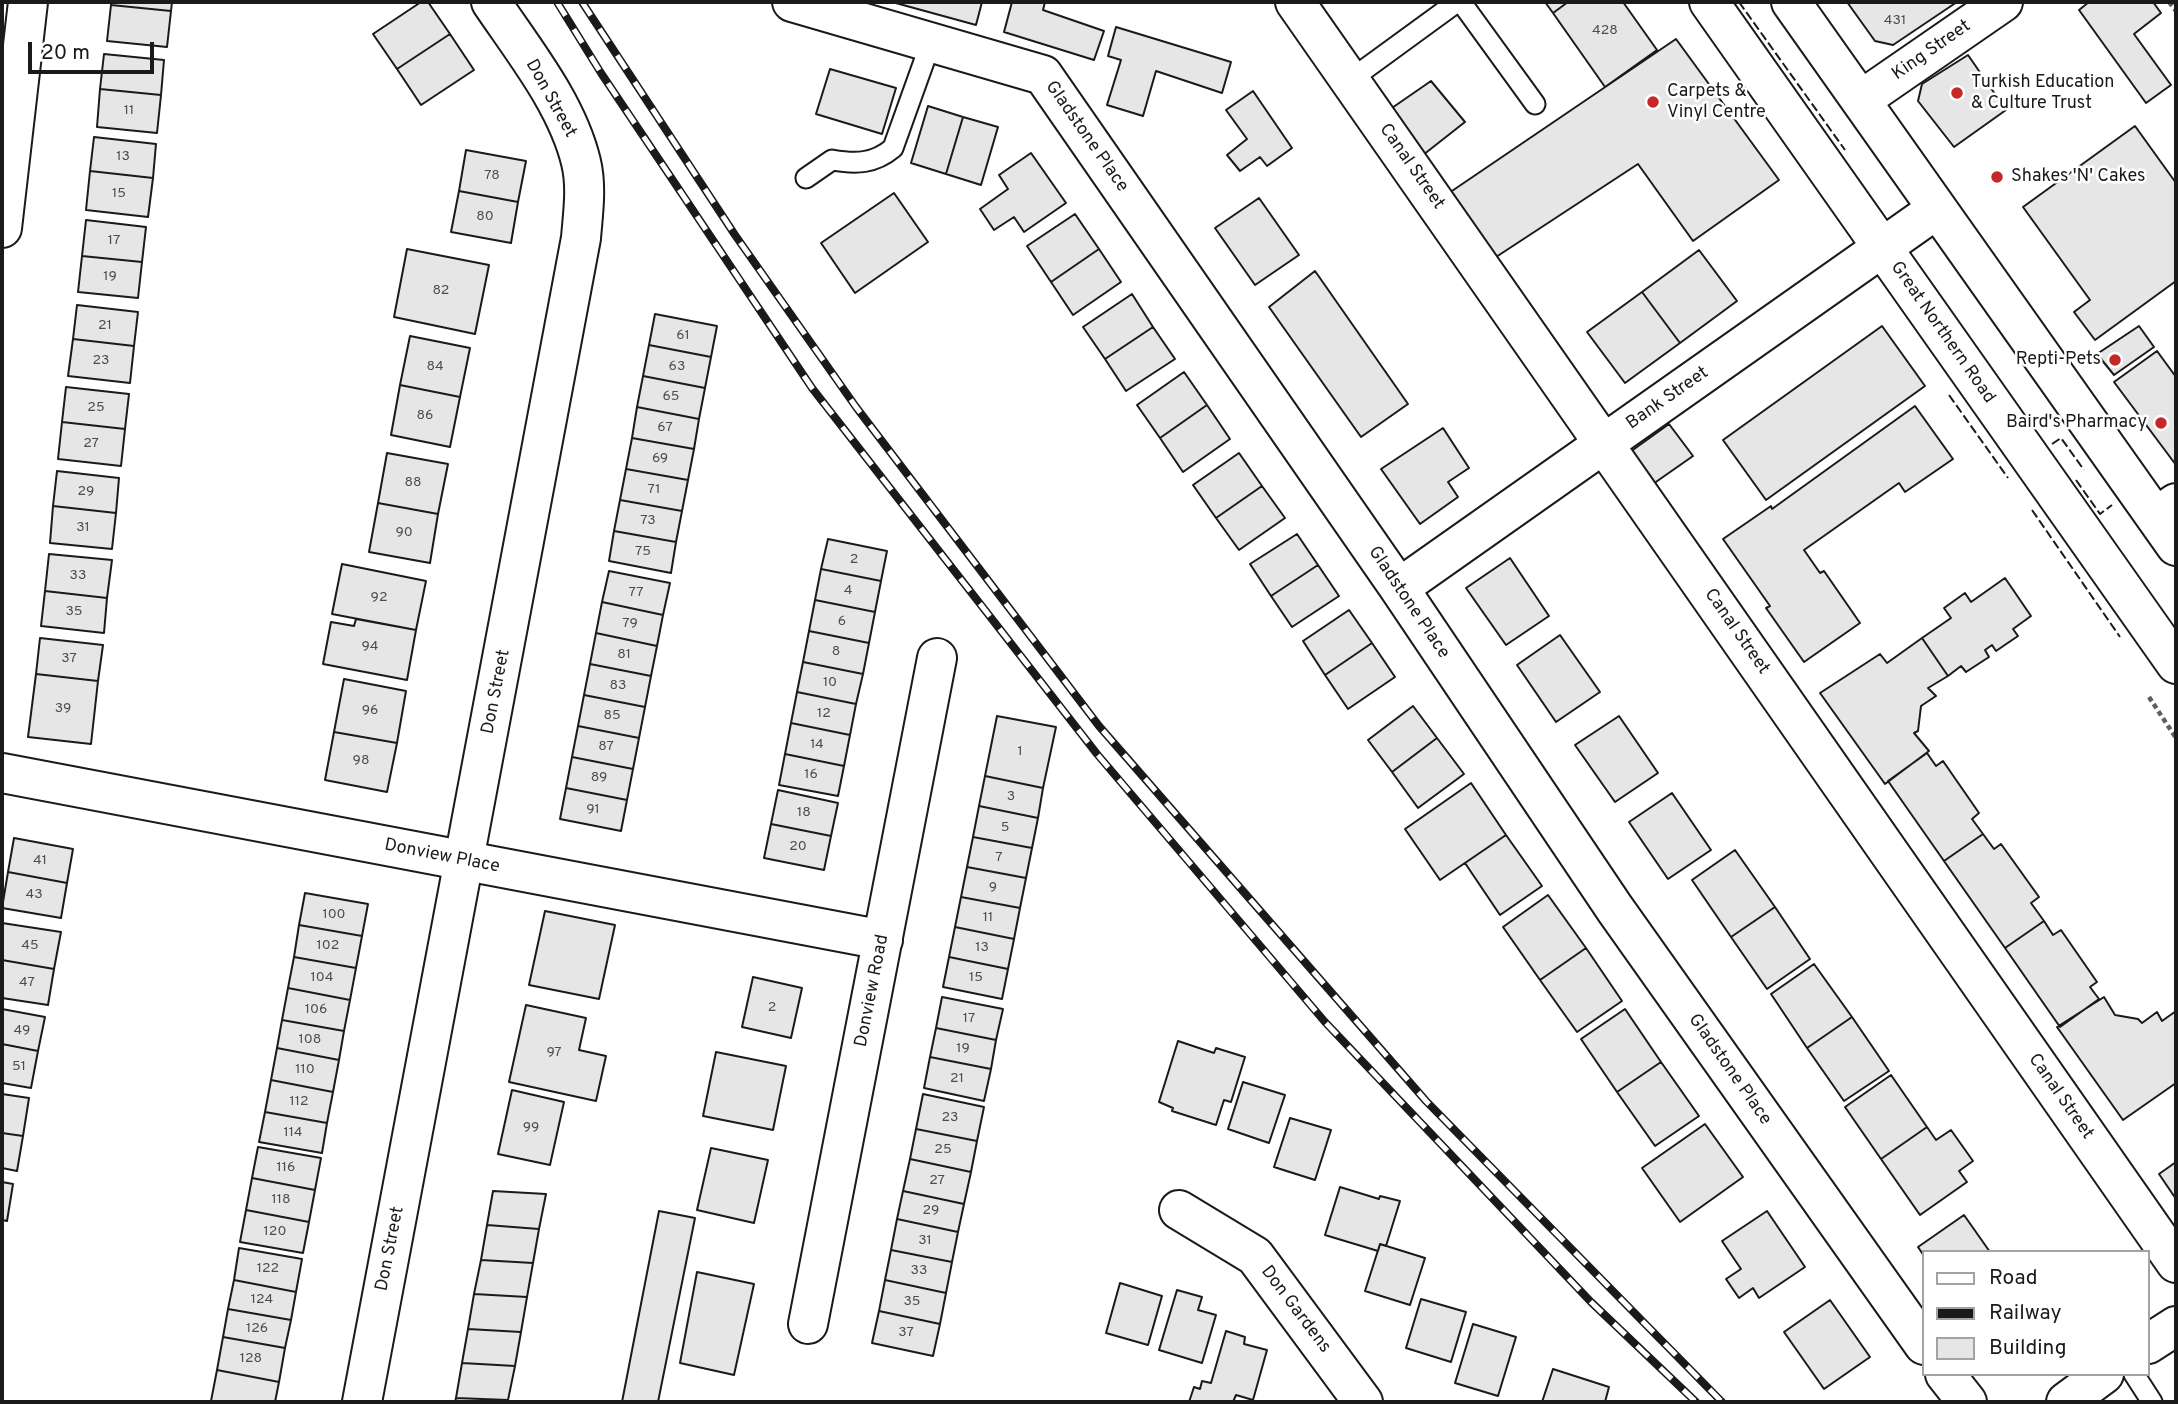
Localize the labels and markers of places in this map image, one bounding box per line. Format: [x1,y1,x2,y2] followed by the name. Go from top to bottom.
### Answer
[1971,72,2114,114] place label: Turkish Education & Culture Trust
[1667,81,1766,124] place label: Carpets & Vinyl Centre
[1949,85,1965,101] marker: Turkish Education & Culture Trust
[1645,94,1661,110] marker: Carpets & Vinyl Centre
[2011,166,2145,188] place label: Shakes 'N' Cakes
[1989,169,2005,185] marker: Shakes 'N' Cakes
[2016,349,2101,371] place label: Repti-Pets
[2107,352,2123,368] marker: Repti-Pets
[2006,412,2147,434] place label: Baird's Pharmacy
[2153,415,2169,431] marker: Baird's Pharmacy

